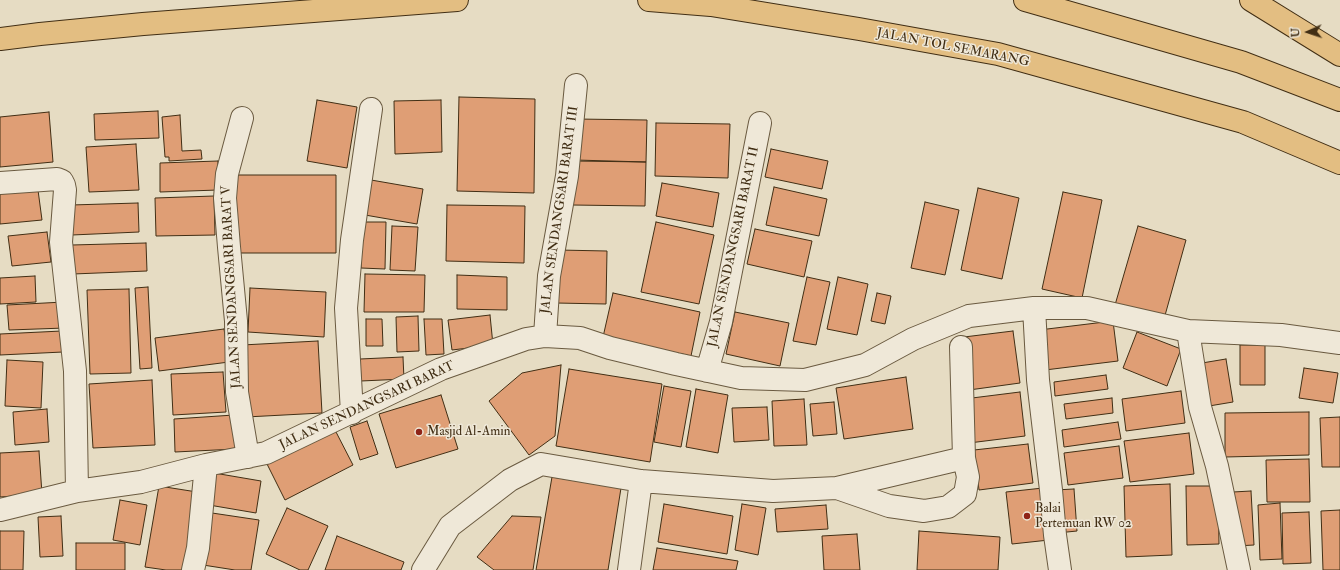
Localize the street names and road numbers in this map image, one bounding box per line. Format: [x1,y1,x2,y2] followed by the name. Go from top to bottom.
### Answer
[875,26,1031,70] street label: JALAN TOL SEMARANG
[538,105,582,315] street label: JALAN SENDANGSARI BARAT III
[705,145,763,349] street label: JALAN SENDANGSARI BARAT II
[219,185,245,389] street label: JALAN SENDANGSARI BARAT V
[277,358,457,454] street label: JALAN SENDANGSARI BARAT

